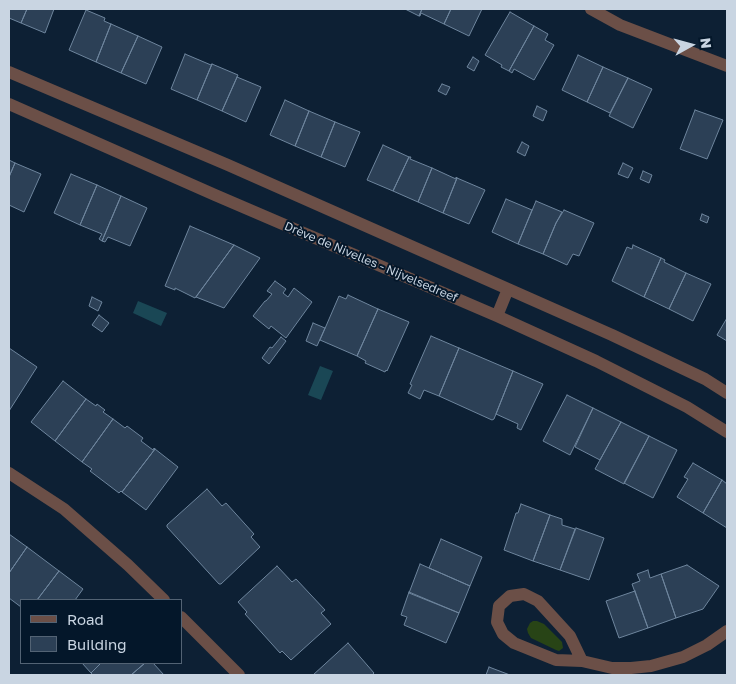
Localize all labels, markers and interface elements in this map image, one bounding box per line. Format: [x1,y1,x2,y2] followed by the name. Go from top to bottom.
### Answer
[666,20,716,70] north arrow
[697,37,715,49] text: N
[282,219,460,305] street label: Drève de Nivelles - Nijvelsedreef
[20,599,182,664] legend
[67,610,104,628] text: Road
[67,635,127,653] text: Building

